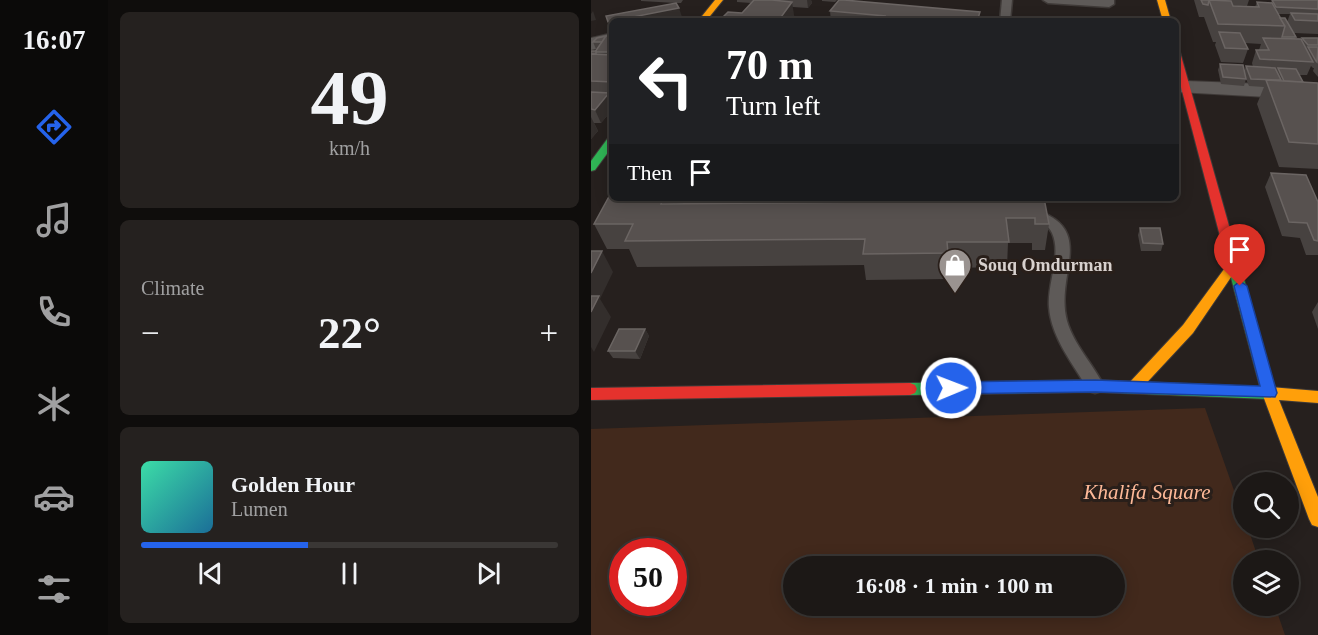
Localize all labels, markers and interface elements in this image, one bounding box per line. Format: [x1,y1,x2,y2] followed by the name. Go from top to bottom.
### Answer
[23,25,86,55] text: 16:07
[627,42,705,120] icon: left
[726,42,814,88] text: 70 m
[311,54,389,141] text: 49
[726,91,820,121] text: Turn left
[33,106,75,148] icon: directions
[329,137,370,159] text: km/h
[684,156,717,189] icon: arrive
[627,160,672,185] text: Then
[33,199,75,241] icon: music
[1214,224,1265,286] pin
[1223,233,1256,266] icon: arrive
[937,247,973,294] shop icon: Souq Omdurman
[978,255,1113,275] place label: Souq Omdurman
[141,277,204,299] text: Climate
[33,291,75,333] icon: phone
[318,308,381,358] text: 22°
[141,315,160,351] text: −
[539,315,558,351] text: +
[919,356,983,420] position arrow
[33,383,75,425] icon: climate
[231,472,355,497] text: Golden Hour
[1233,472,1299,616] map controls
[1233,472,1299,538] button: search
[33,476,75,518] icon: car
[1083,480,1210,504] park label: Khalifa Square
[231,498,288,520] text: Lumen
[609,538,687,616] speed limit sign: 50
[1233,550,1299,616] button: layers
[194,557,227,590] icon: previous
[333,557,366,590] icon: pause
[472,557,505,590] icon: next
[33,568,75,610] icon: filters
[855,573,1053,598] text: 16:08 · 1 min · 100 m

